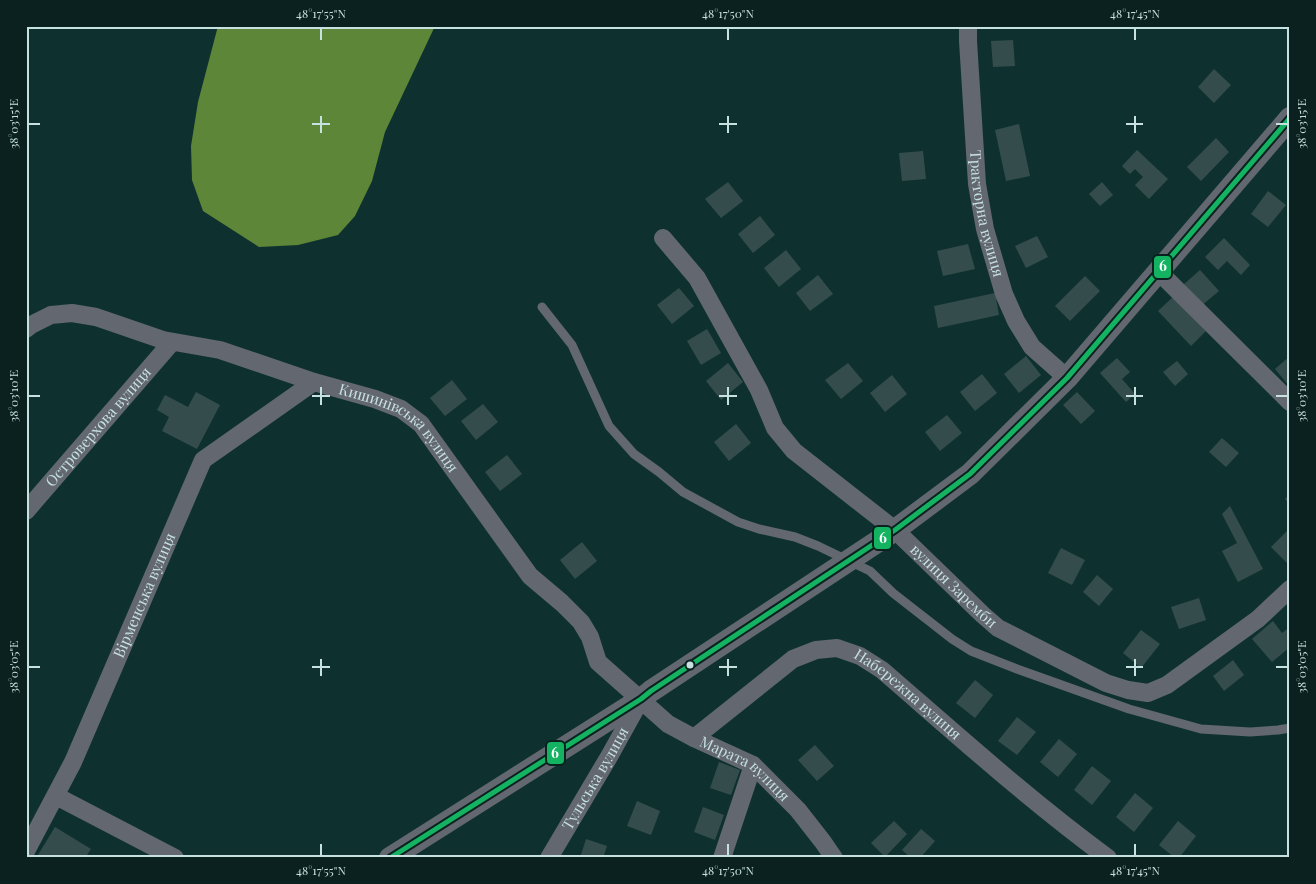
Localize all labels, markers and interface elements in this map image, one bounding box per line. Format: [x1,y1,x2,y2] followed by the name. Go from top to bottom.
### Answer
[296,5,346,21] text: 48°17'55"N
[702,5,754,21] text: 48°17'50"N
[1110,5,1160,21] text: 48°17'45"N
[5,99,21,149] text: 38°03'15"E
[1293,99,1309,149] text: 38°03'15"E
[966,150,1009,279] street label: Тракторна вулиця
[1153,255,1172,279] line badge: 6
[1159,256,1167,275] text: 6
[40,362,155,491] street label: Островерхова вулиця
[5,370,21,422] text: 38°03'10"E
[1293,370,1309,422] text: 38°03'10"E
[337,378,463,476] street label: Кишинівська вулиця
[873,526,892,550] line badge: 6
[879,528,887,547] text: 6
[108,530,179,660] street label: Вірменська вулиця
[906,539,1002,632] street label: вулиця Заремби
[5,641,21,693] text: 38°03'05"E
[1293,641,1309,693] text: 38°03'05"E
[851,644,966,744] street label: Набережна вулиця
[685,660,695,670] unlabelled marker
[557,723,632,833] street label: Тульська вулиця
[697,731,795,805] street label: Марата вулиця
[546,741,565,765] line badge: 6
[551,743,559,762] text: 6
[296,862,346,878] text: 48°17'55"N
[702,862,754,878] text: 48°17'50"N
[1110,862,1160,878] text: 48°17'45"N

